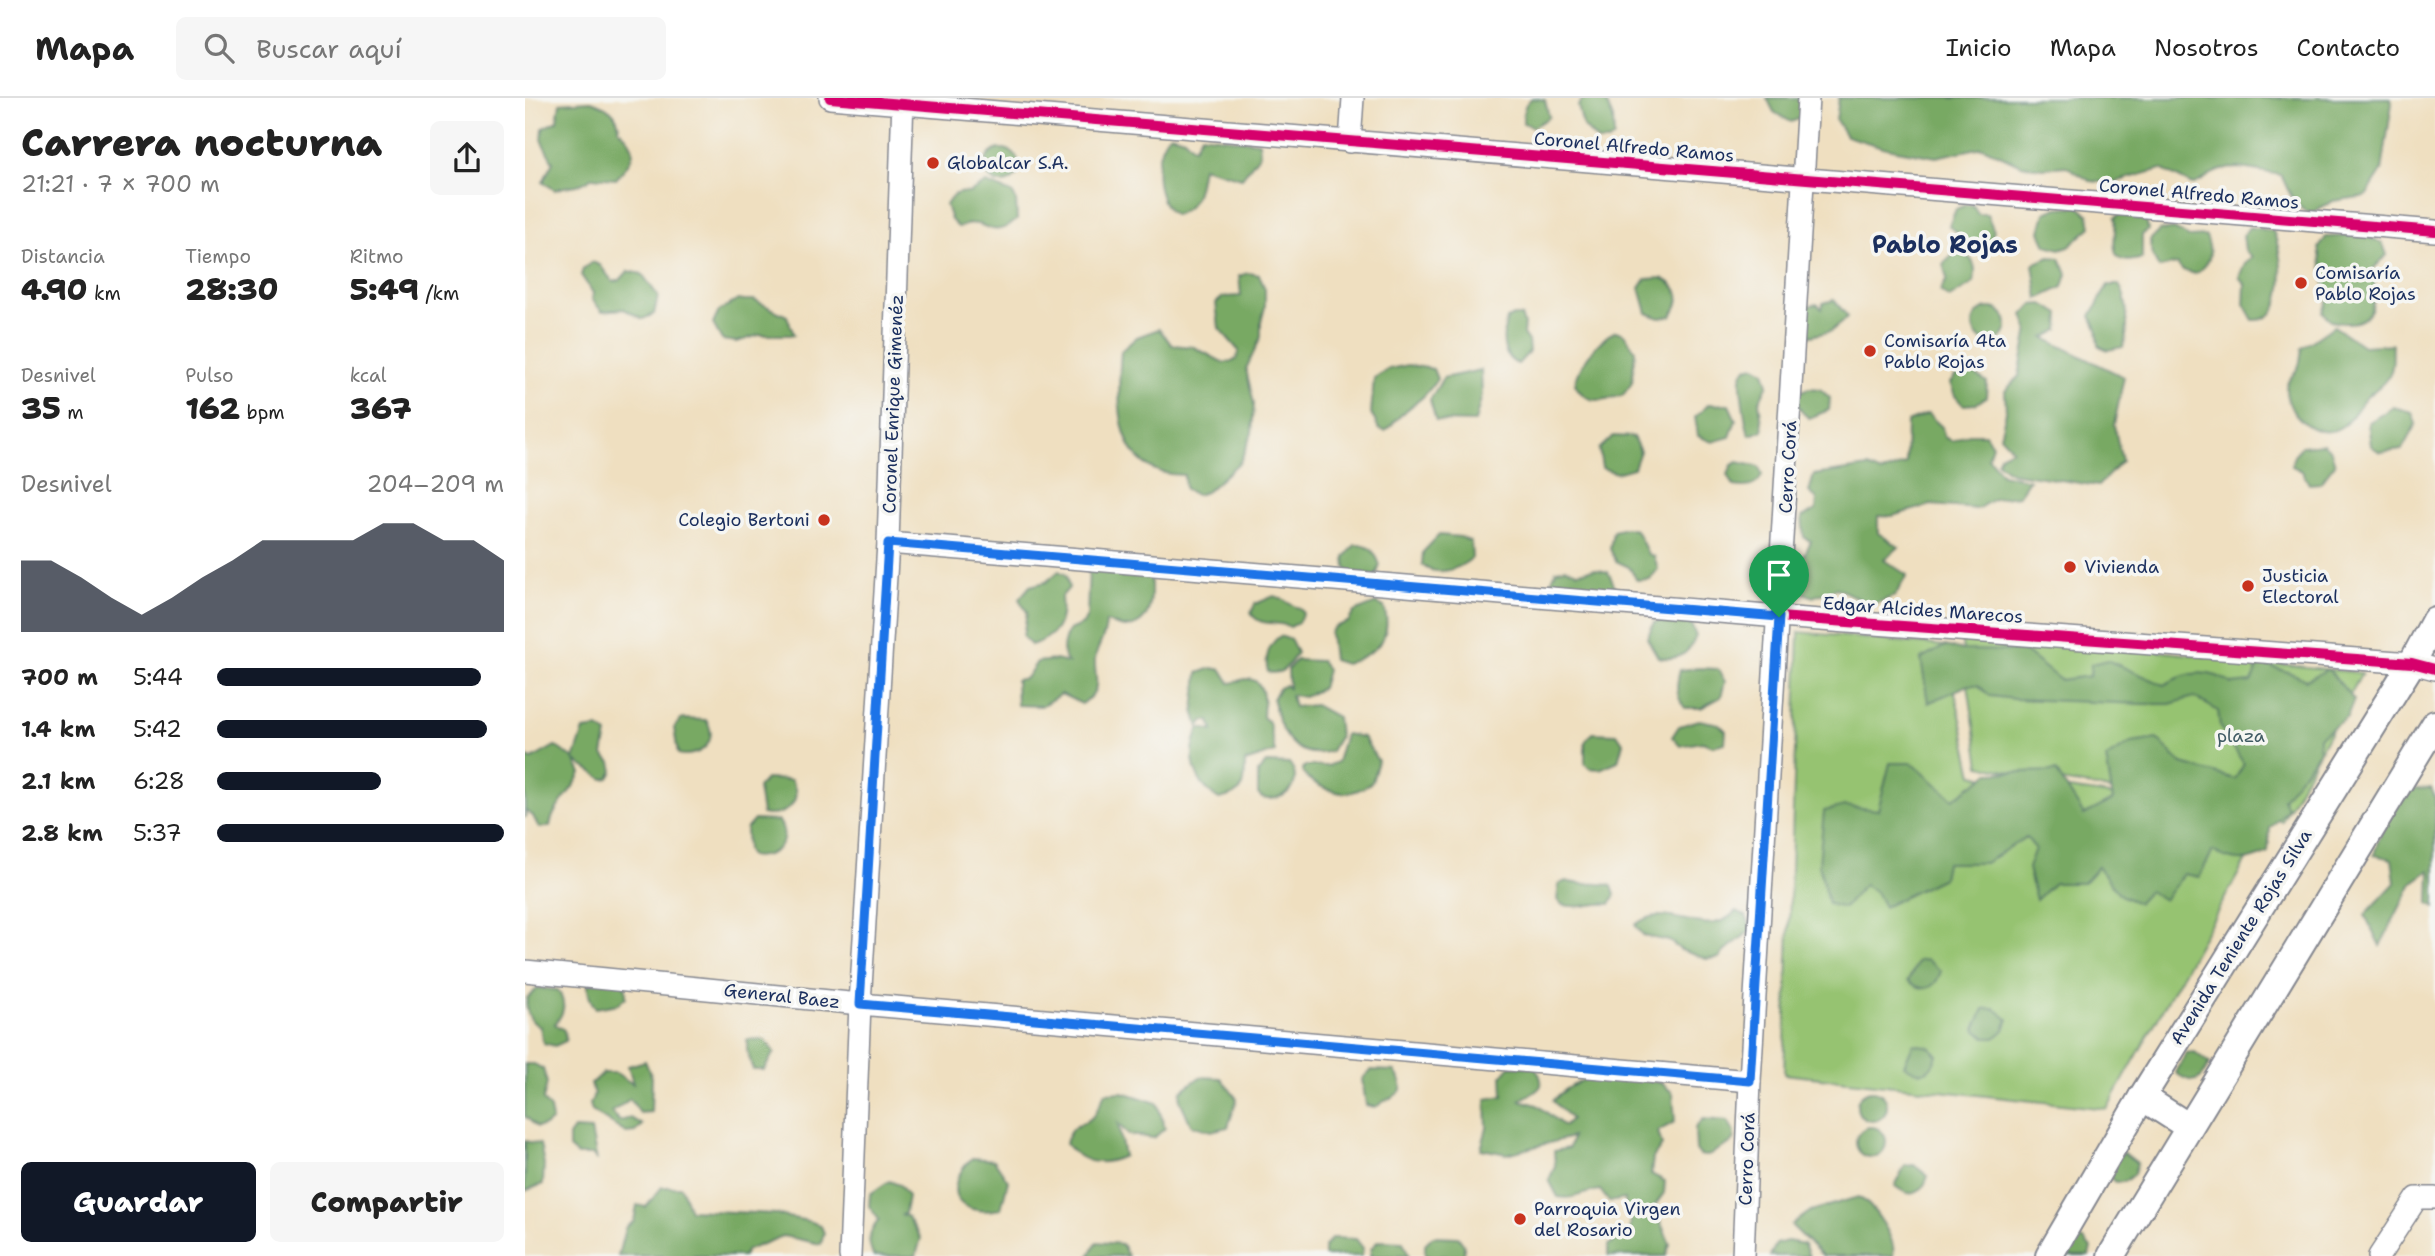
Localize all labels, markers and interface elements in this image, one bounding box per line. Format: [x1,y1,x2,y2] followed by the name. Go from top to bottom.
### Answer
[176,17,666,80] search box
[35,26,134,71] text: Mapa
[200,29,238,67] icon: search
[256,31,402,66] text: Buscar aquí
[1946,32,2012,64] text: Inicio
[2050,32,2116,64] text: Mapa
[2154,32,2259,64] text: Nosotros
[2297,32,2400,64] text: Contacto
[21,117,382,168] text: Carrera nocturna
[430,121,504,195] button: share
[1533,126,1735,168] street label: Coronel Alfredo Ramos
[947,151,1068,175] place label: Globalcar S.A.
[925,155,941,171] marker: Globalcar S.A.
[21,169,220,199] text: 21:21 · 7 × 700 m
[2098,173,2300,215] street label: Coronel Alfredo Ramos
[1872,229,2018,261] district label: Pablo Rojas
[21,244,105,269] text: Distancia
[185,244,251,269] text: Tiempo
[350,244,404,269] text: Ritmo
[2315,261,2416,306] place label: Comisaría Pablo Rojas
[21,269,87,310] text: 4.90
[185,269,279,310] text: 28:30
[350,269,419,310] text: 5:49
[2293,275,2309,291] marker: Comisaría Pablo Rojas
[87,281,121,306] text: km
[419,281,459,306] text: /km
[877,294,909,514] street label: Coronel Enrique Gimenéz
[1884,329,2006,374] place label: Comisaría 4ta Pablo Rojas
[1862,343,1878,359] marker: Comisaría 4ta Pablo Rojas
[21,363,96,388] text: Desnivel
[185,363,234,388] text: Pulso
[350,363,387,388] text: kcal
[21,388,61,429] text: 35
[185,388,240,429] text: 162
[350,388,412,429] text: 367
[61,400,84,425] text: m
[240,400,285,425] text: bpm
[1774,420,1802,514] street label: Cerro Corá
[21,469,112,499] text: Desnivel
[366,469,504,499] text: 204–209 m
[678,508,810,532] place label: Colegio Bertoni
[816,512,832,528] marker: Colegio Bertoni
[1749,545,1809,617] pin
[2084,555,2159,579] place label: Vivienda
[1760,556,1798,594] icon: arrive
[2062,559,2078,575] marker: Vivienda
[2262,564,2339,609] place label: Justicia Electoral
[2240,578,2256,594] marker: Justicia Electoral
[1822,591,2024,629] street label: Edgar Alcides Marecos
[21,662,98,692] text: 700 m
[133,662,183,692] text: 5:44
[21,714,95,744] text: 1.4 km
[133,714,182,744] text: 5:42
[2217,724,2265,748] park label: plaza
[21,766,95,796] text: 2.1 km
[133,766,185,796] text: 6:28
[21,818,103,848] text: 2.8 km
[133,818,182,848] text: 5:37
[2165,825,2317,1049] street label: Avenida Teniente Rojas Silva
[723,978,841,1014] street label: General Baez
[1733,1112,1761,1206] street label: Cerro Corá
[21,1162,256,1242] button: Guardar
[270,1162,504,1242] button: Compartir
[1534,1197,1681,1242] place label: Parroquia Virgen del Rosario
[1512,1211,1528,1227] marker: Parroquia Virgen del Rosario

